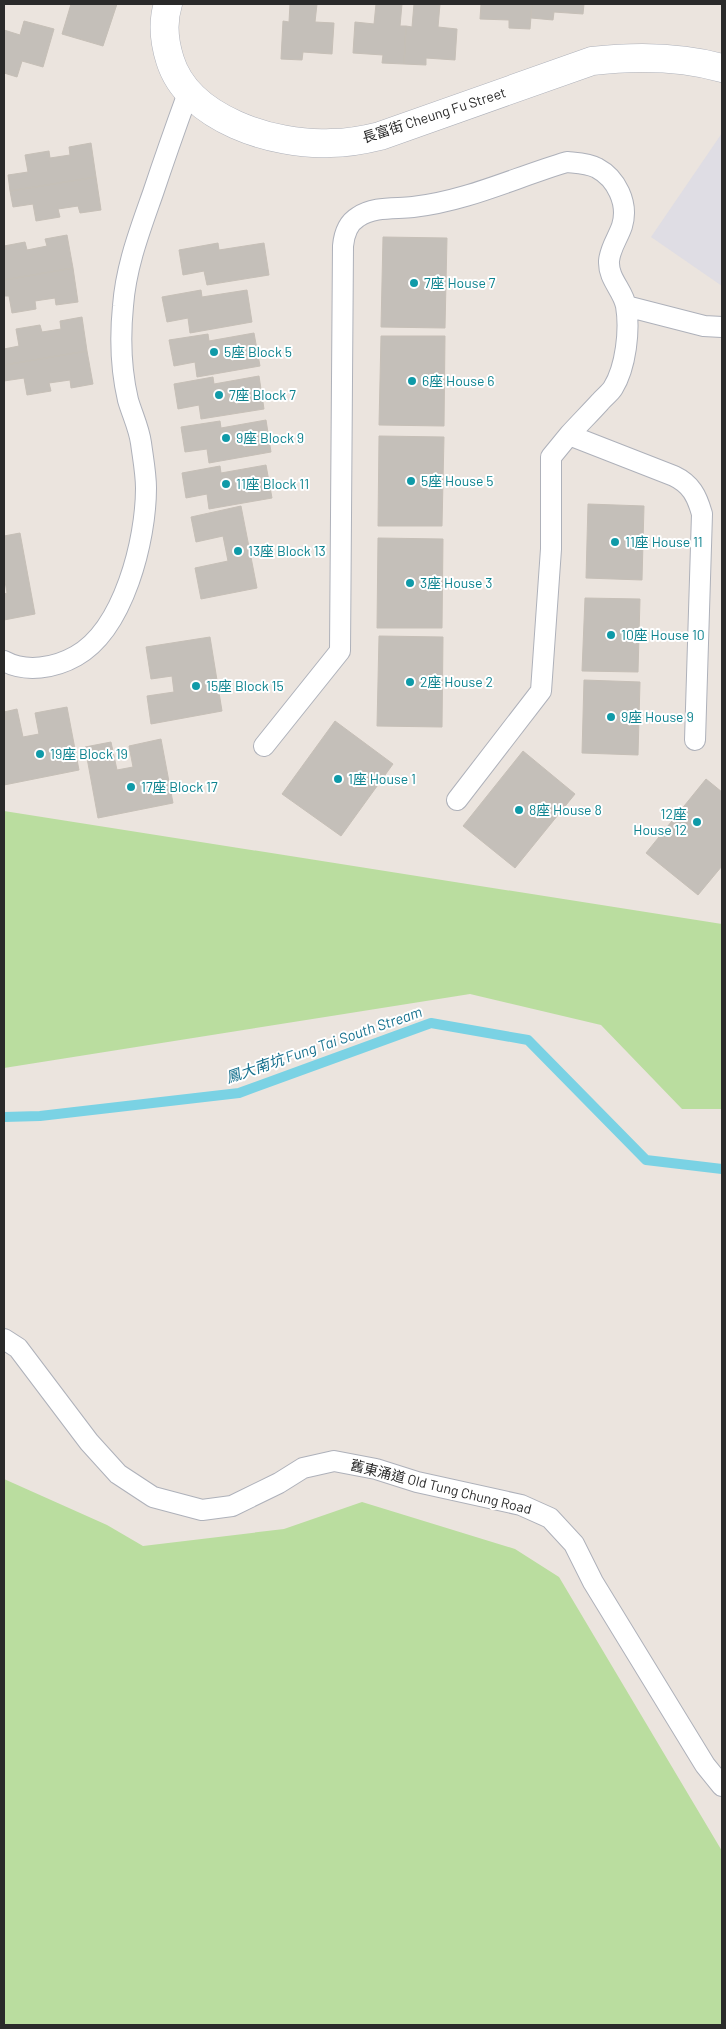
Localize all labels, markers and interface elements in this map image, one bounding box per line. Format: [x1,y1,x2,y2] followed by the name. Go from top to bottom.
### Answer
[360,83,508,146] street label: 長富街 Cheung Fu Street
[424,274,496,291] place label: 7座 House 7
[408,277,420,289] marker: 7座 House 7
[224,343,292,360] place label: 5座 Block 5
[208,346,220,358] marker: 5座 Block 5
[422,372,495,389] place label: 6座 House 6
[406,375,418,387] marker: 6座 House 6
[229,386,296,403] place label: 7座 Block 7
[213,389,225,401] marker: 7座 Block 7
[236,429,304,446] place label: 9座 Block 9
[220,432,232,444] marker: 9座 Block 9
[421,472,493,489] place label: 5座 House 5
[236,475,309,492] place label: 11座 Block 11
[405,475,417,487] marker: 5座 House 5
[220,478,232,490] marker: 11座 Block 11
[625,533,703,550] place label: 11座 House 11
[609,536,621,548] marker: 11座 House 11
[248,542,326,559] place label: 13座 Block 13
[232,545,244,557] marker: 13座 Block 13
[420,574,493,591] place label: 3座 House 3
[404,577,416,589] marker: 3座 House 3
[621,626,705,643] place label: 10座 House 10
[605,629,617,641] marker: 10座 House 10
[420,673,493,690] place label: 2座 House 2
[404,676,416,688] marker: 2座 House 2
[206,677,284,694] place label: 15座 Block 15
[190,680,202,692] marker: 15座 Block 15
[621,708,694,725] place label: 9座 House 9
[605,711,617,723] marker: 9座 House 9
[50,745,128,762] place label: 19座 Block 19
[34,748,46,760] marker: 19座 Block 19
[348,770,416,787] place label: 1座 House 1
[332,773,344,785] marker: 1座 House 1
[141,778,218,795] place label: 17座 Block 17
[125,781,137,793] marker: 17座 Block 17
[529,801,602,818] place label: 8座 House 8
[513,804,525,816] marker: 8座 House 8
[633,805,687,838] place label: 12座 House 12
[691,816,703,828] marker: 12座 House 12
[223,1002,424,1086] water label: 鳳大南坑 Fung Tai South Stream
[349,1456,534,1517] street label: 舊東涌道 Old Tung Chung Road

